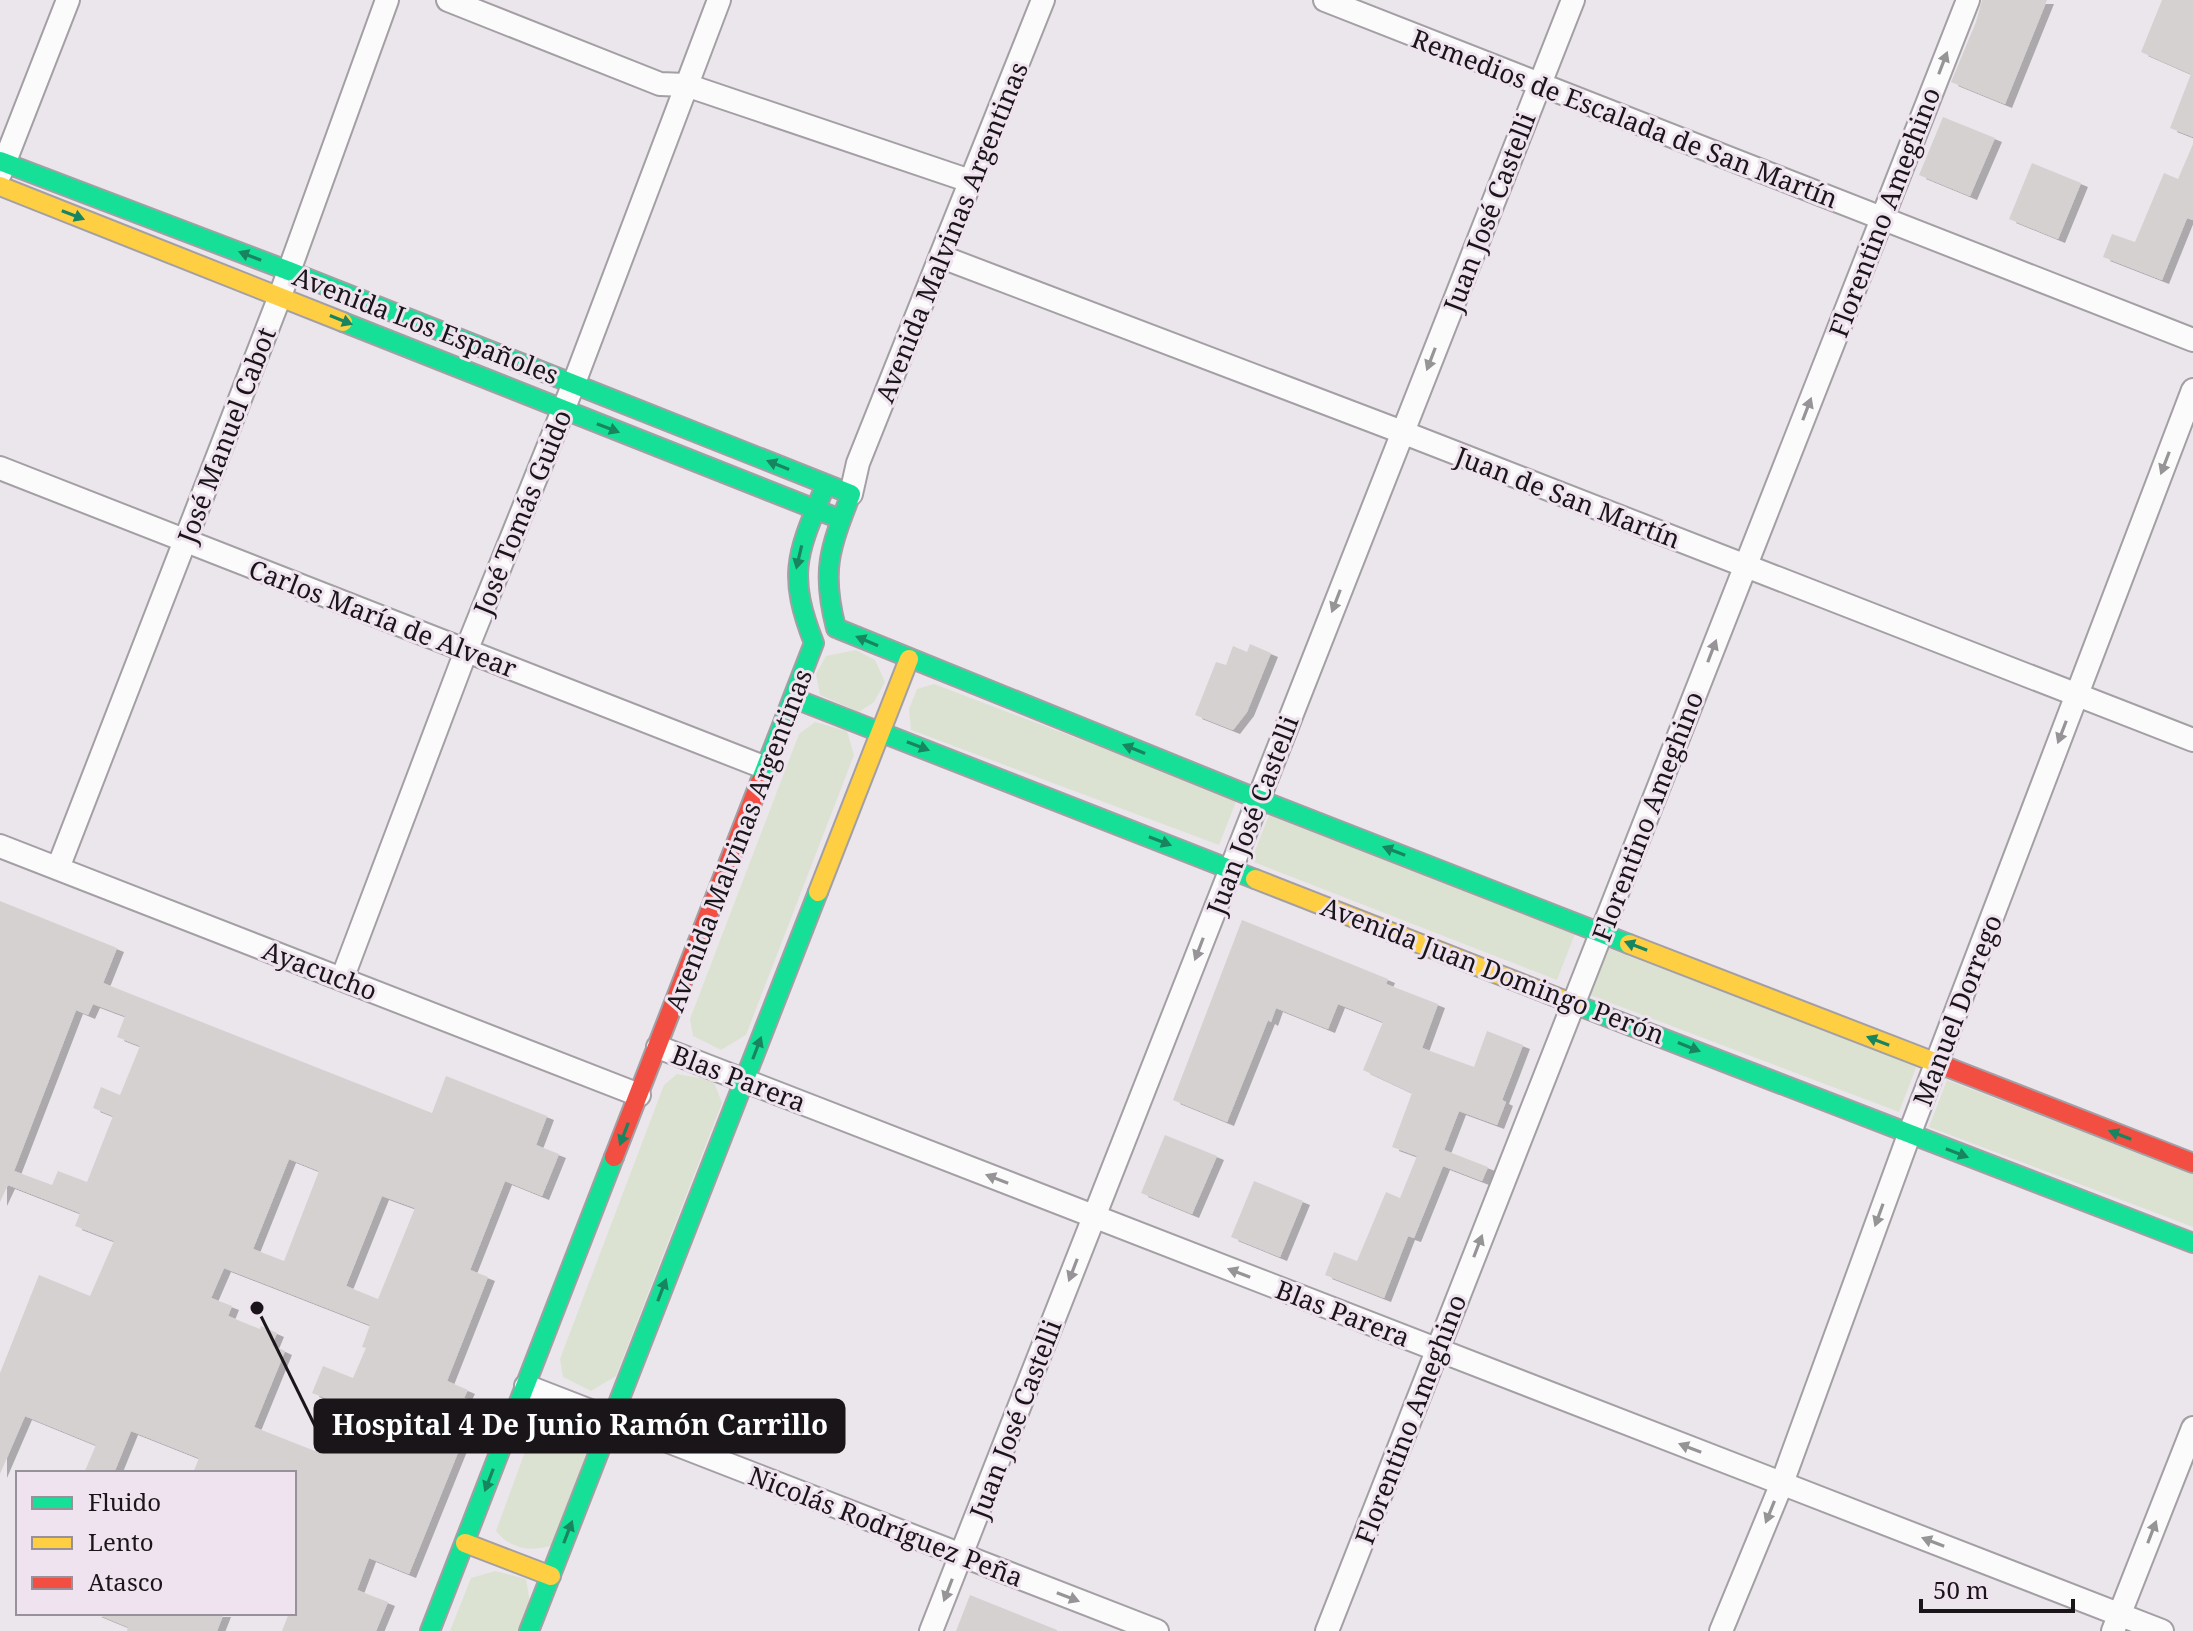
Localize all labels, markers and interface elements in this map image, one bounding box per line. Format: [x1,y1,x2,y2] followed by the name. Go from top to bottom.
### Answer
[1407,20,1843,216] street label: Remedios de Escalada de San Martín
[1937,51,1950,75] one-way arrow
[866,56,1036,408] street label: Avenida Malvinas Argentinas
[1820,82,1948,342] street label: Florentino Ameghino
[1434,107,1544,318] street label: Juan José Castelli
[61,208,85,221] one-way arrow
[238,249,262,262] one-way arrow
[288,258,564,392] street label: Avenida Los Españoles
[329,314,353,327] one-way arrow
[168,322,284,549] street label: José Manuel Cabot
[1424,347,1437,371] one-way arrow
[1801,397,1814,421] one-way arrow
[464,404,580,621] street label: José Tomás Guido
[596,421,620,434] one-way arrow
[1449,437,1686,557] street label: Juan de San Martín
[2158,451,2171,475] one-way arrow
[766,458,790,471] one-way arrow
[792,545,805,570] one-way arrow
[244,550,522,686] street label: Carlos María de Alvear
[1329,589,1342,613] one-way arrow
[855,635,879,648] one-way arrow
[1706,639,1719,663] one-way arrow
[656,663,820,1017] street label: Avenida Malvinas Argentinas
[1583,686,1711,946] street label: Florentino Ameghino
[1197,710,1307,921] street label: Juan José Castelli
[2055,720,2068,744] one-way arrow
[906,740,930,753] one-way arrow
[1122,742,1146,755] one-way arrow
[1148,834,1172,847] one-way arrow
[1381,844,1405,857] one-way arrow
[1316,888,1670,1052] street label: Avenida Juan Domingo Perón
[1904,909,2010,1111] street label: Manuel Dorrego
[258,932,382,1008] street label: Ayacucho
[1192,937,1205,961] one-way arrow
[1624,939,1648,952] one-way arrow
[1866,1034,1890,1047] one-way arrow
[667,1036,811,1120] street label: Blas Parera
[751,1036,764,1060] one-way arrow
[1677,1041,1701,1054] one-way arrow
[617,1122,630,1146] one-way arrow
[2108,1128,2132,1141] one-way arrow
[1945,1147,1969,1160] one-way arrow
[985,1172,1009,1185] one-way arrow
[1873,1204,1885,1228] one-way arrow
[1472,1234,1485,1258] one-way arrow
[1067,1258,1080,1282] one-way arrow
[1227,1266,1251,1279] one-way arrow
[1271,1271,1415,1355] street label: Blas Parera
[656,1278,669,1302] one-way arrow
[1346,1289,1474,1549] street label: Florentino Ameghino
[960,1314,1070,1525] street label: Juan José Castelli
[315,1400,844,1452] callout: Hospital 4 De Junio Ramón Carrillo
[332,1405,828,1443] text: Hospital 4 De Junio Ramón Carrillo
[1678,1441,1702,1454] one-way arrow
[744,1457,1028,1595] street label: Nicolás Rodríguez Peña
[482,1468,495,1492] one-way arrow
[16,1471,296,1615] legend
[88,1485,161,1518] text: Fluido
[1763,1500,1776,1524] one-way arrow
[562,1520,575,1544] one-way arrow
[2146,1520,2159,1544] one-way arrow
[88,1525,154,1558] text: Lento
[1921,1535,1945,1548] one-way arrow
[1921,1563,2073,1613] scale bar
[88,1565,163,1598] text: Atasco
[1933,1573,1989,1606] text: 50 m
[941,1578,954,1602] one-way arrow
[1056,1591,1080,1604] one-way arrow

